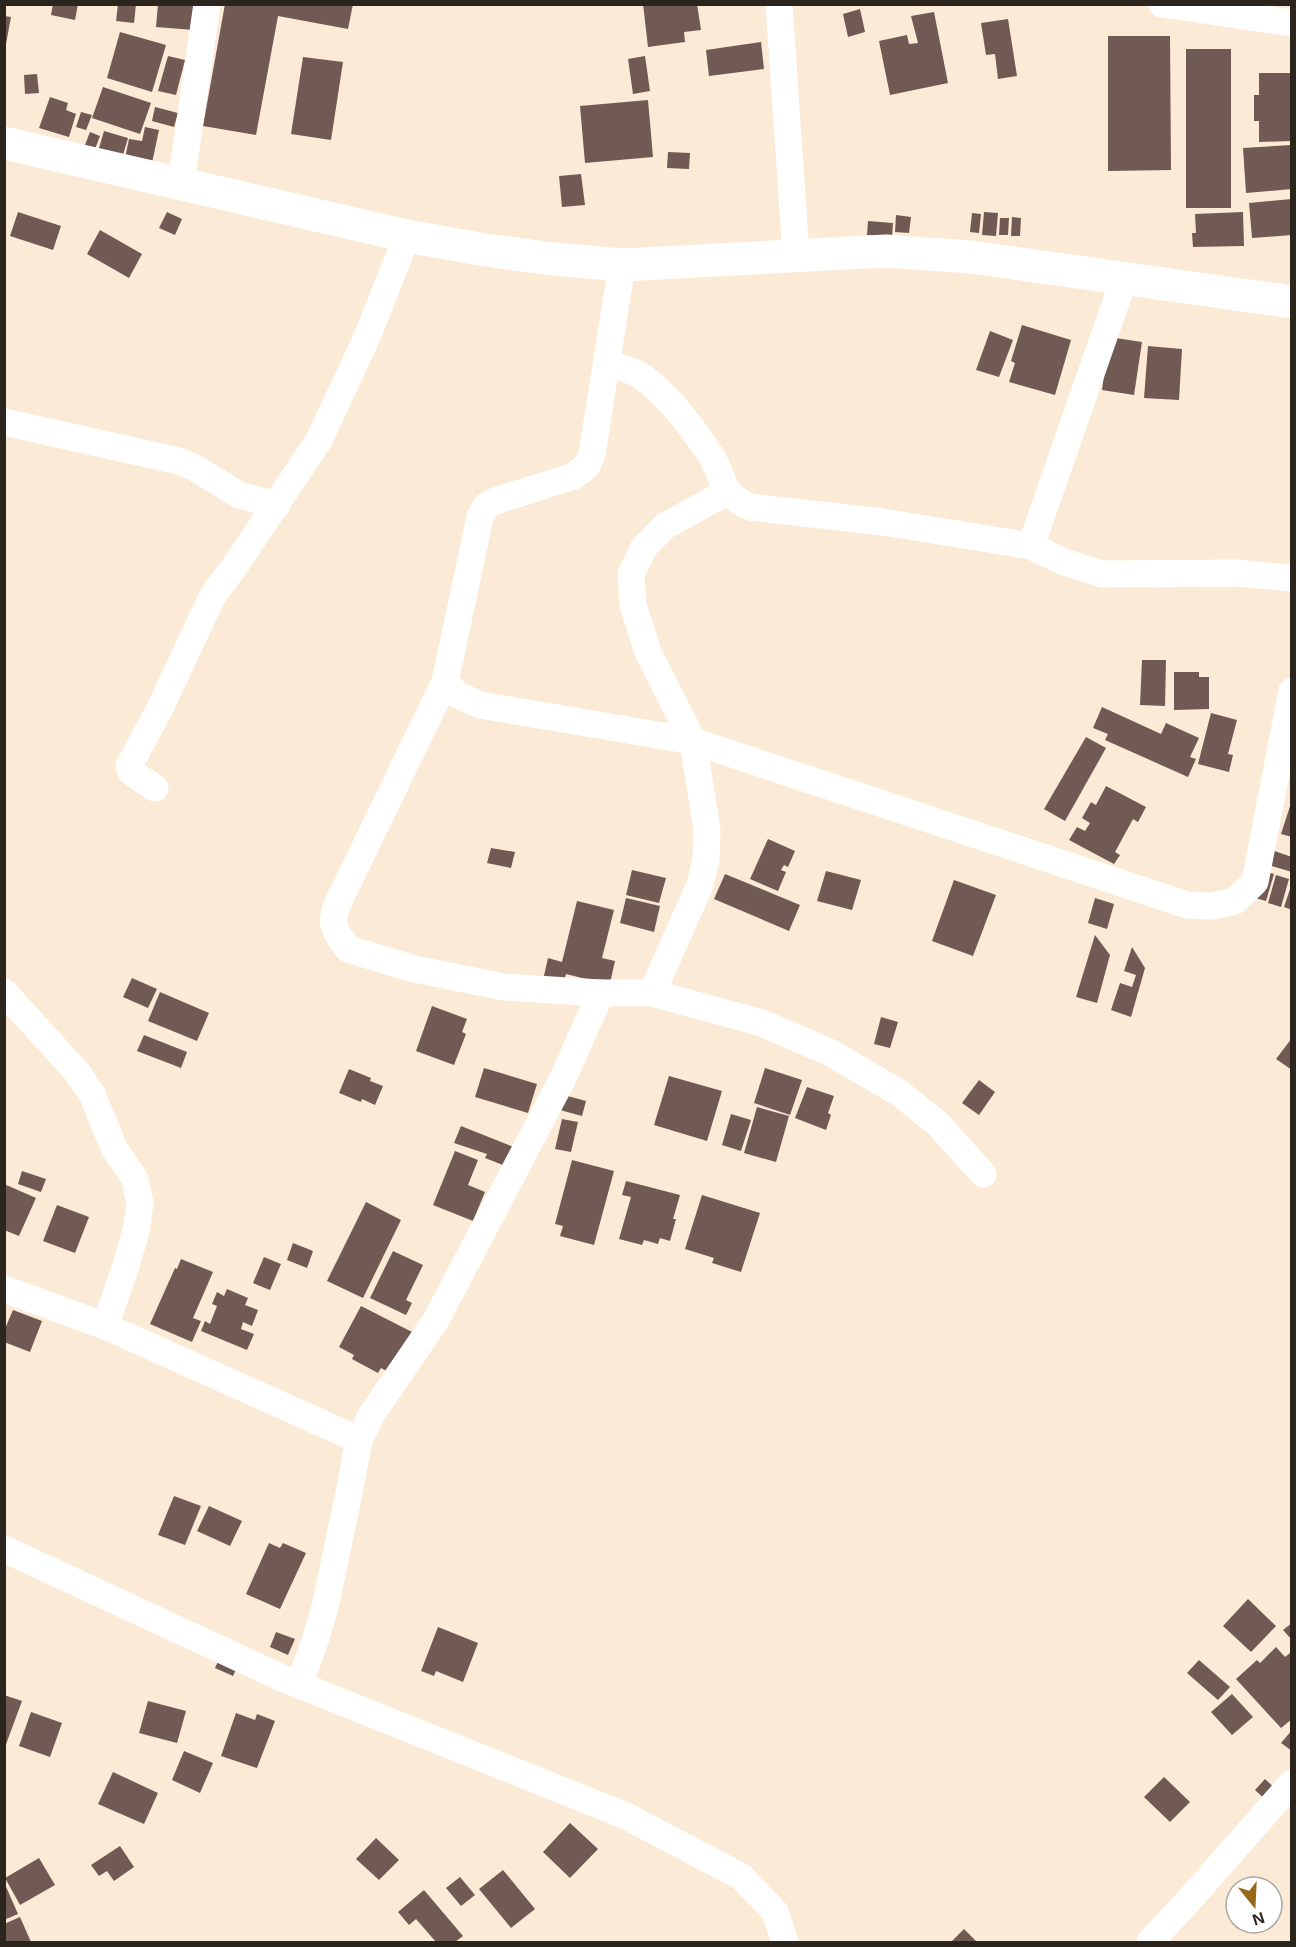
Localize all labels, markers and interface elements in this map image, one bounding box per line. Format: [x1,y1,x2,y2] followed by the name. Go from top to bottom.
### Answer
[1224,1875,1284,1935] north arrow
[1250,1909,1267,1929] text: N

